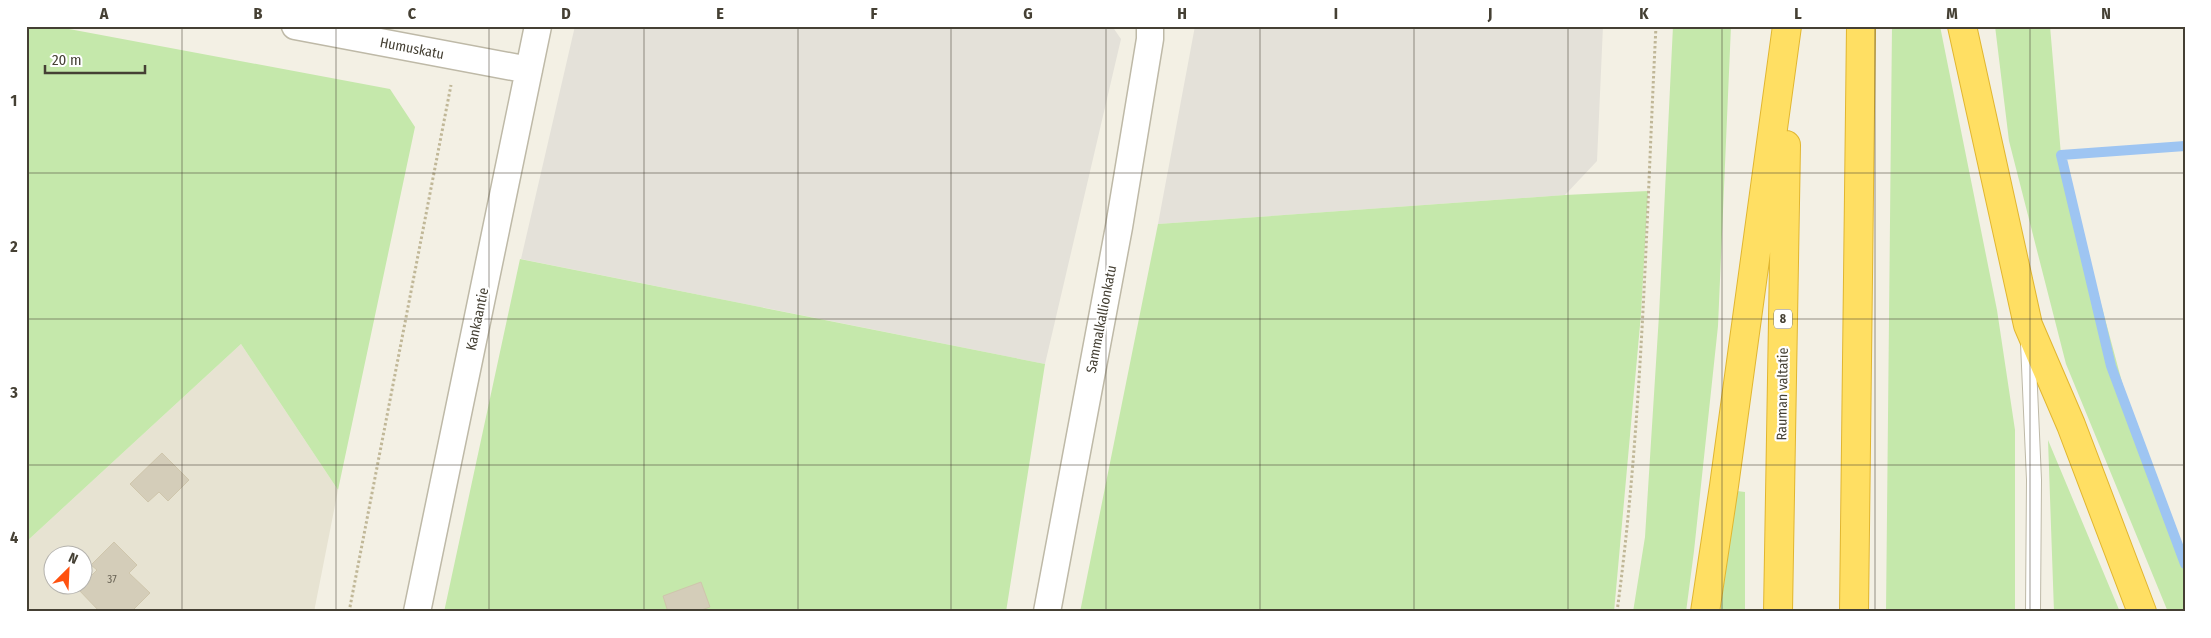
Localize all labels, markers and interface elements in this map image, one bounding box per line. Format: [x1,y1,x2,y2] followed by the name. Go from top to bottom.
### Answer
[99,4,109,23] text: A
[254,4,263,23] text: B
[408,4,417,23] text: C
[561,4,571,23] text: D
[716,4,724,23] text: E
[870,4,878,23] text: F
[1023,4,1033,23] text: G
[1177,4,1187,23] text: H
[1334,4,1338,23] text: I
[1487,4,1492,23] text: J
[1639,4,1649,23] text: K
[1794,4,1802,23] text: L
[1946,4,1958,23] text: M
[2101,4,2111,23] text: N
[378,34,445,63] street label: Humuskatu
[45,42,145,74] scale bar
[52,51,82,69] text: 20 m
[11,91,17,110] text: 1
[9,237,18,256] text: 2
[1083,264,1120,374] street label: Sammalkallionkatu
[463,286,492,352] street label: Kankaantie
[1774,310,1792,328] road number: 8
[1773,347,1792,441] street label: Rauman valtatie
[9,383,18,402] text: 3
[10,528,18,547] text: 4
[42,546,92,596] north arrow
[66,549,80,568] text: N
[107,573,117,586] house number: 37

